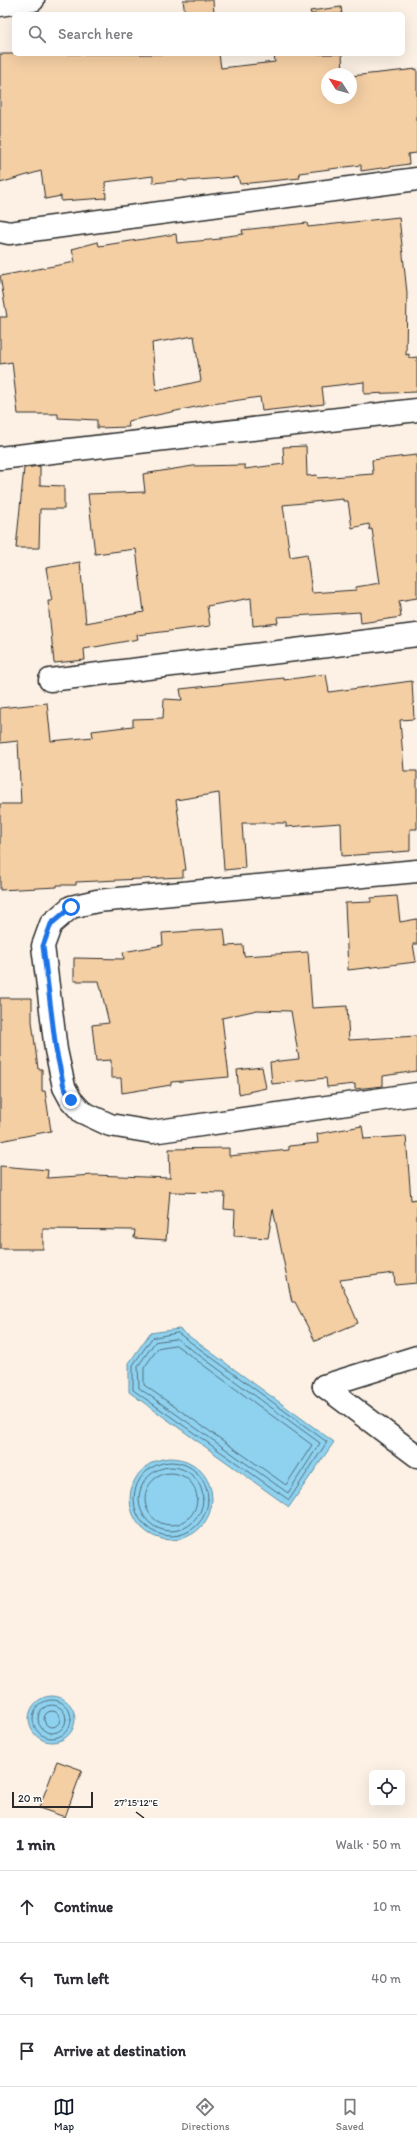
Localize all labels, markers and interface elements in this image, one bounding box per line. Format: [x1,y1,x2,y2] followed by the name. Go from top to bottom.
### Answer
[12,12,405,56] search box
[26,23,48,45] icon: search
[58,25,133,43] text: Search here
[321,68,357,104] north arrow
[62,898,80,916] route start
[62,1091,80,1109] route end
[369,1770,405,1806] map controls
[369,1770,405,1806] button: locate
[12,1790,93,1809] scale bar
[18,1792,42,1805] text: 20 m
[114,1796,158,1809] text: 27°15'12"E
[16,1834,55,1854] text: 1 min
[336,1837,401,1852] text: Walk · 50 m
[16,1896,38,1918] icon: ahead
[54,1898,113,1916] text: Continue
[373,1899,401,1914] text: 10 m
[16,1968,38,1990] icon: left
[54,1970,109,1988] text: Turn left
[371,1971,401,1986] text: 40 m
[16,2040,38,2062] icon: arrive
[54,2042,186,2060] text: Arrive at destination
[53,2096,75,2133] tab: Map
[181,2096,230,2133] tab: Directions
[336,2096,364,2133] tab: Saved

